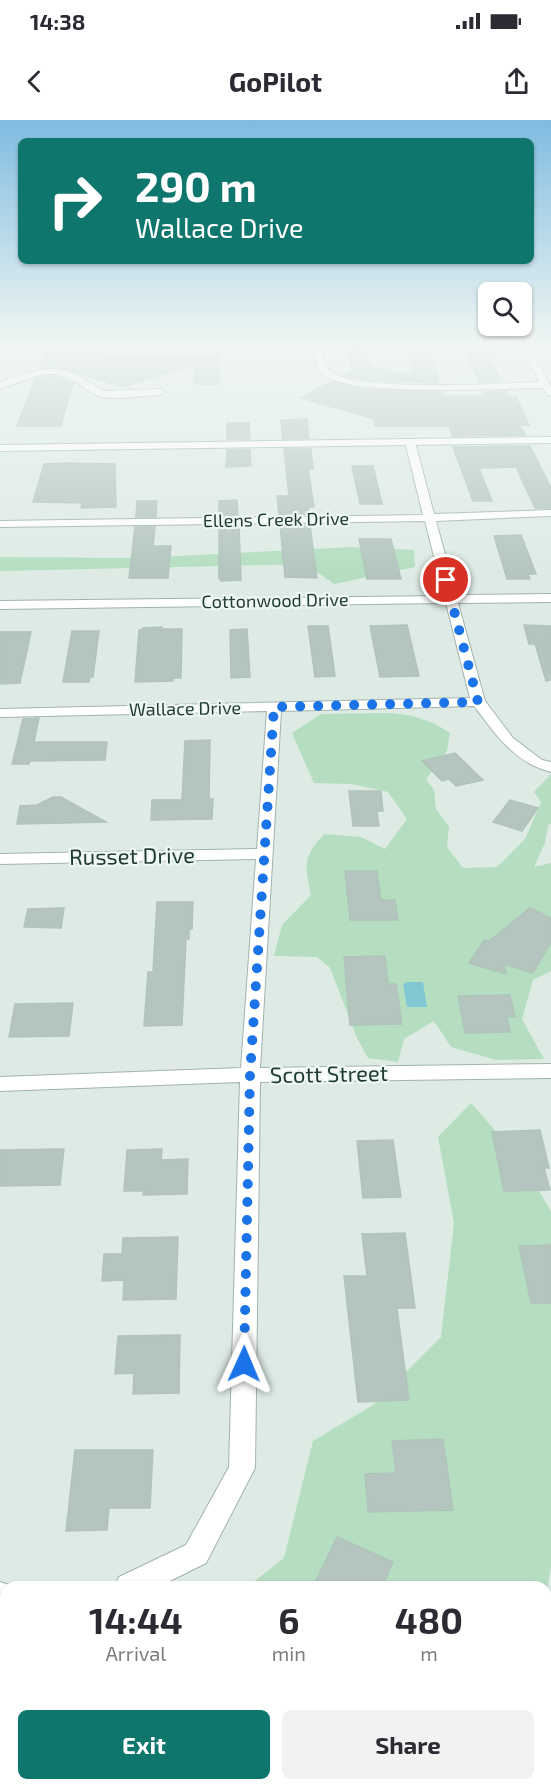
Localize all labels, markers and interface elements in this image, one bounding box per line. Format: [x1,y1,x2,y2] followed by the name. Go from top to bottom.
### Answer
[30,8,85,34] text: 14:38
[18,65,51,98] icon: back
[229,65,322,97] text: GoPilot
[500,65,533,98] icon: share
[135,160,257,210] text: 290 m
[36,162,114,240] icon: right
[135,211,304,243] text: Wallace Drive
[478,282,532,336] map controls
[478,282,532,336] button: search
[203,507,349,531] street label: Ellens Creek Drive
[420,554,471,605] pin
[429,563,462,596] icon: arrive
[201,588,349,612] street label: Cottonwood Drive
[129,696,241,720] street label: Wallace Drive
[69,841,195,869] street label: Russet Drive
[270,1059,388,1087] street label: Scott Street
[212,1332,276,1396] position arrow
[89,1598,183,1641] text: 14:44
[278,1598,299,1641] text: 6
[395,1598,463,1641] text: 480
[105,1641,166,1665] text: Arrival
[272,1641,306,1665] text: min
[420,1641,438,1665] text: m
[18,1710,270,1779] button: Exit
[282,1710,534,1779] button: Share

